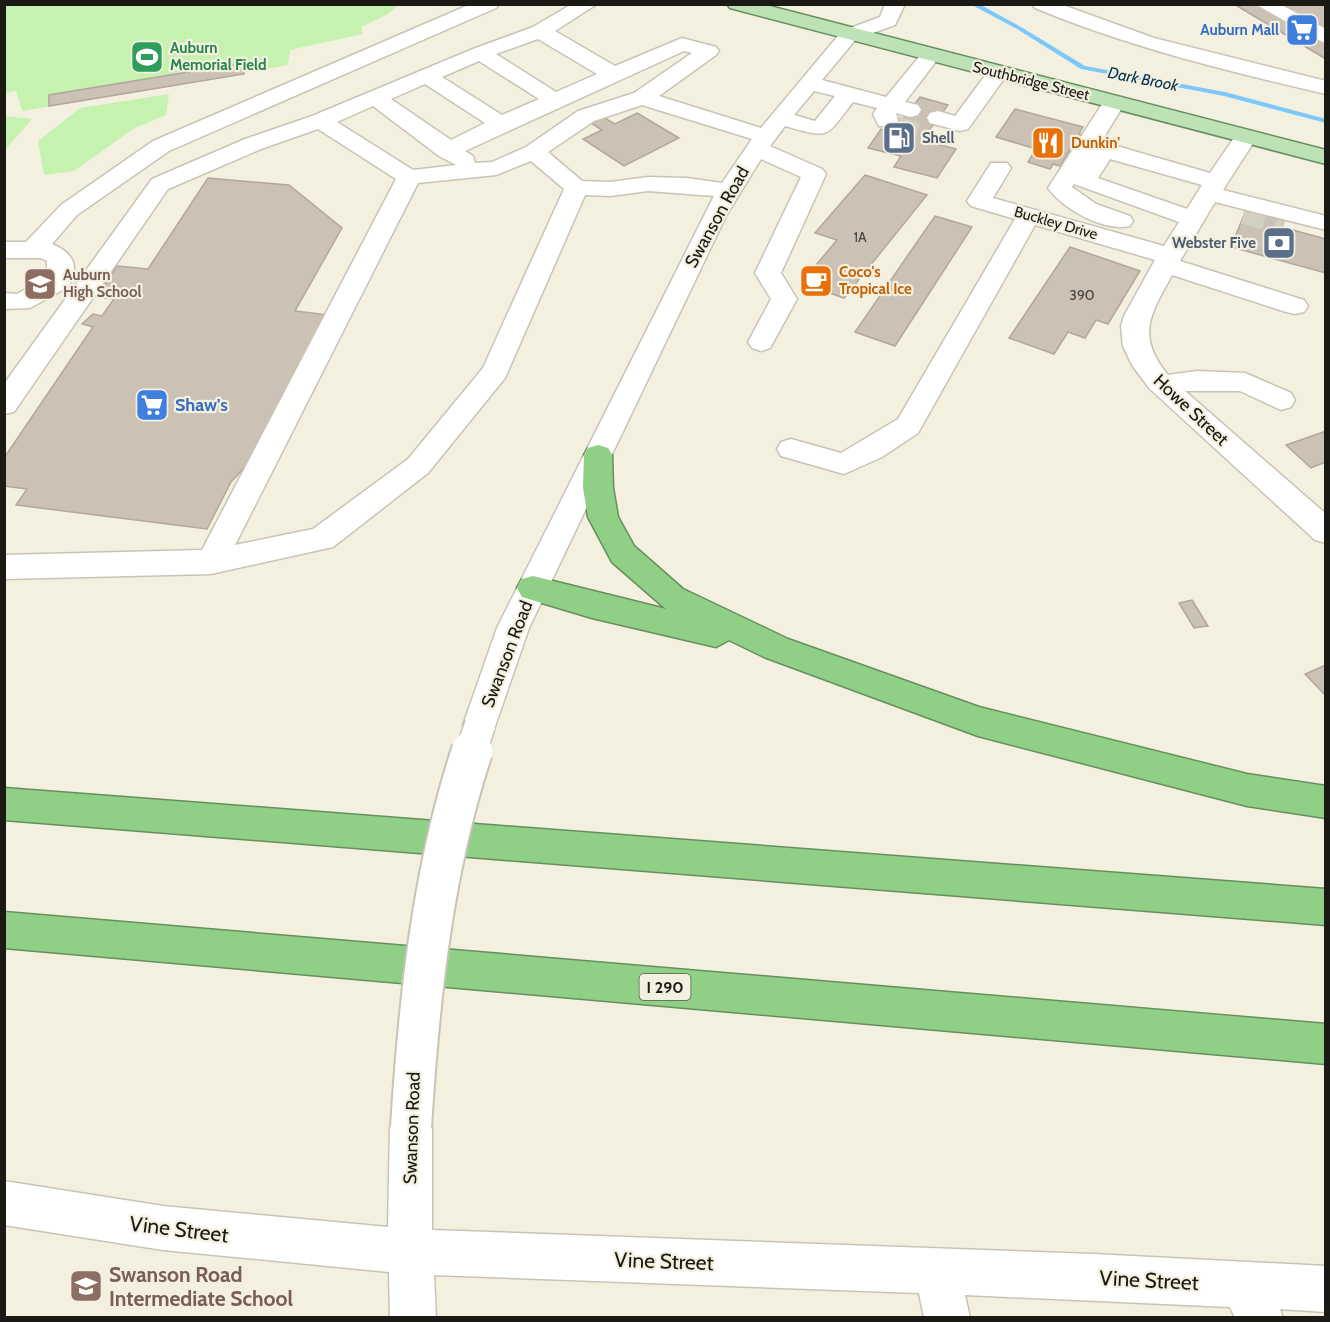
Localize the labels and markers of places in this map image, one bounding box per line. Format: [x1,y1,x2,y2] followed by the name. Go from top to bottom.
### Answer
[1284,12,1320,48] supermarket icon: Auburn Mall
[1200,21,1279,39] place label: Auburn Mall
[129,39,165,75] sports icon: Auburn Memorial Field
[170,39,266,74] place label: Auburn Memorial Field
[881,120,917,156] fuel station icon: Shell
[1030,125,1066,161] restaurant icon: Dunkin'
[922,129,955,147] place label: Shell
[1071,134,1120,152] place label: Dunkin'
[1261,225,1297,261] bank icon: Webster Five
[1172,234,1256,252] place label: Webster Five
[798,263,834,299] cafe icon: Coco's Tropical Ice
[839,263,912,298] place label: Coco's Tropical Ice
[22,266,58,302] school or university icon: Auburn High School
[63,266,141,301] place label: Auburn High School
[134,387,170,423] supermarket icon: Shaw's
[175,394,228,416] place label: Shaw's
[109,1262,294,1311] place label: Swanson Road Intermediate School
[68,1268,104,1304] school or university icon: Swanson Road Intermediate School

